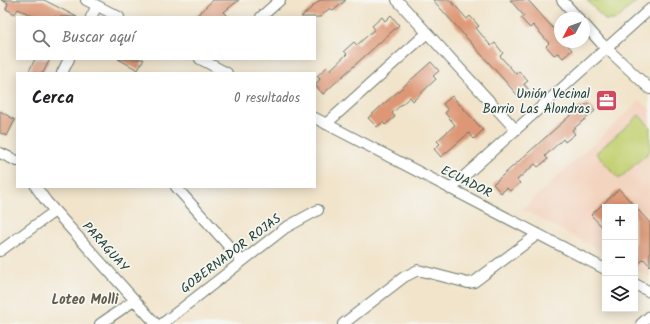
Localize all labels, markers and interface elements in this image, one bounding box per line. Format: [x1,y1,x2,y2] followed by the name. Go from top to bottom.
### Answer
[554,12,590,48] north arrow
[16,16,316,60] search box
[62,26,135,50] text: Buscar aquí
[30,27,52,49] icon: search
[483,84,590,120] place label: Unión Vecinal Barrio Las Alondras
[32,85,74,112] text: Cerca
[234,88,300,109] text: 0 resultados
[593,88,619,114] office icon: Unión Vecinal Barrio Las Alondras
[437,160,496,204] street label: ECUADOR
[602,204,638,312] map controls
[602,204,638,240] button: +
[176,209,286,299] street label: GOBERNADOR ROJAS
[77,217,134,277] street label: PARAGUAY
[602,240,638,276] button: −
[602,276,638,312] button: layers
[51,289,119,311] district label: Loteo Molli

